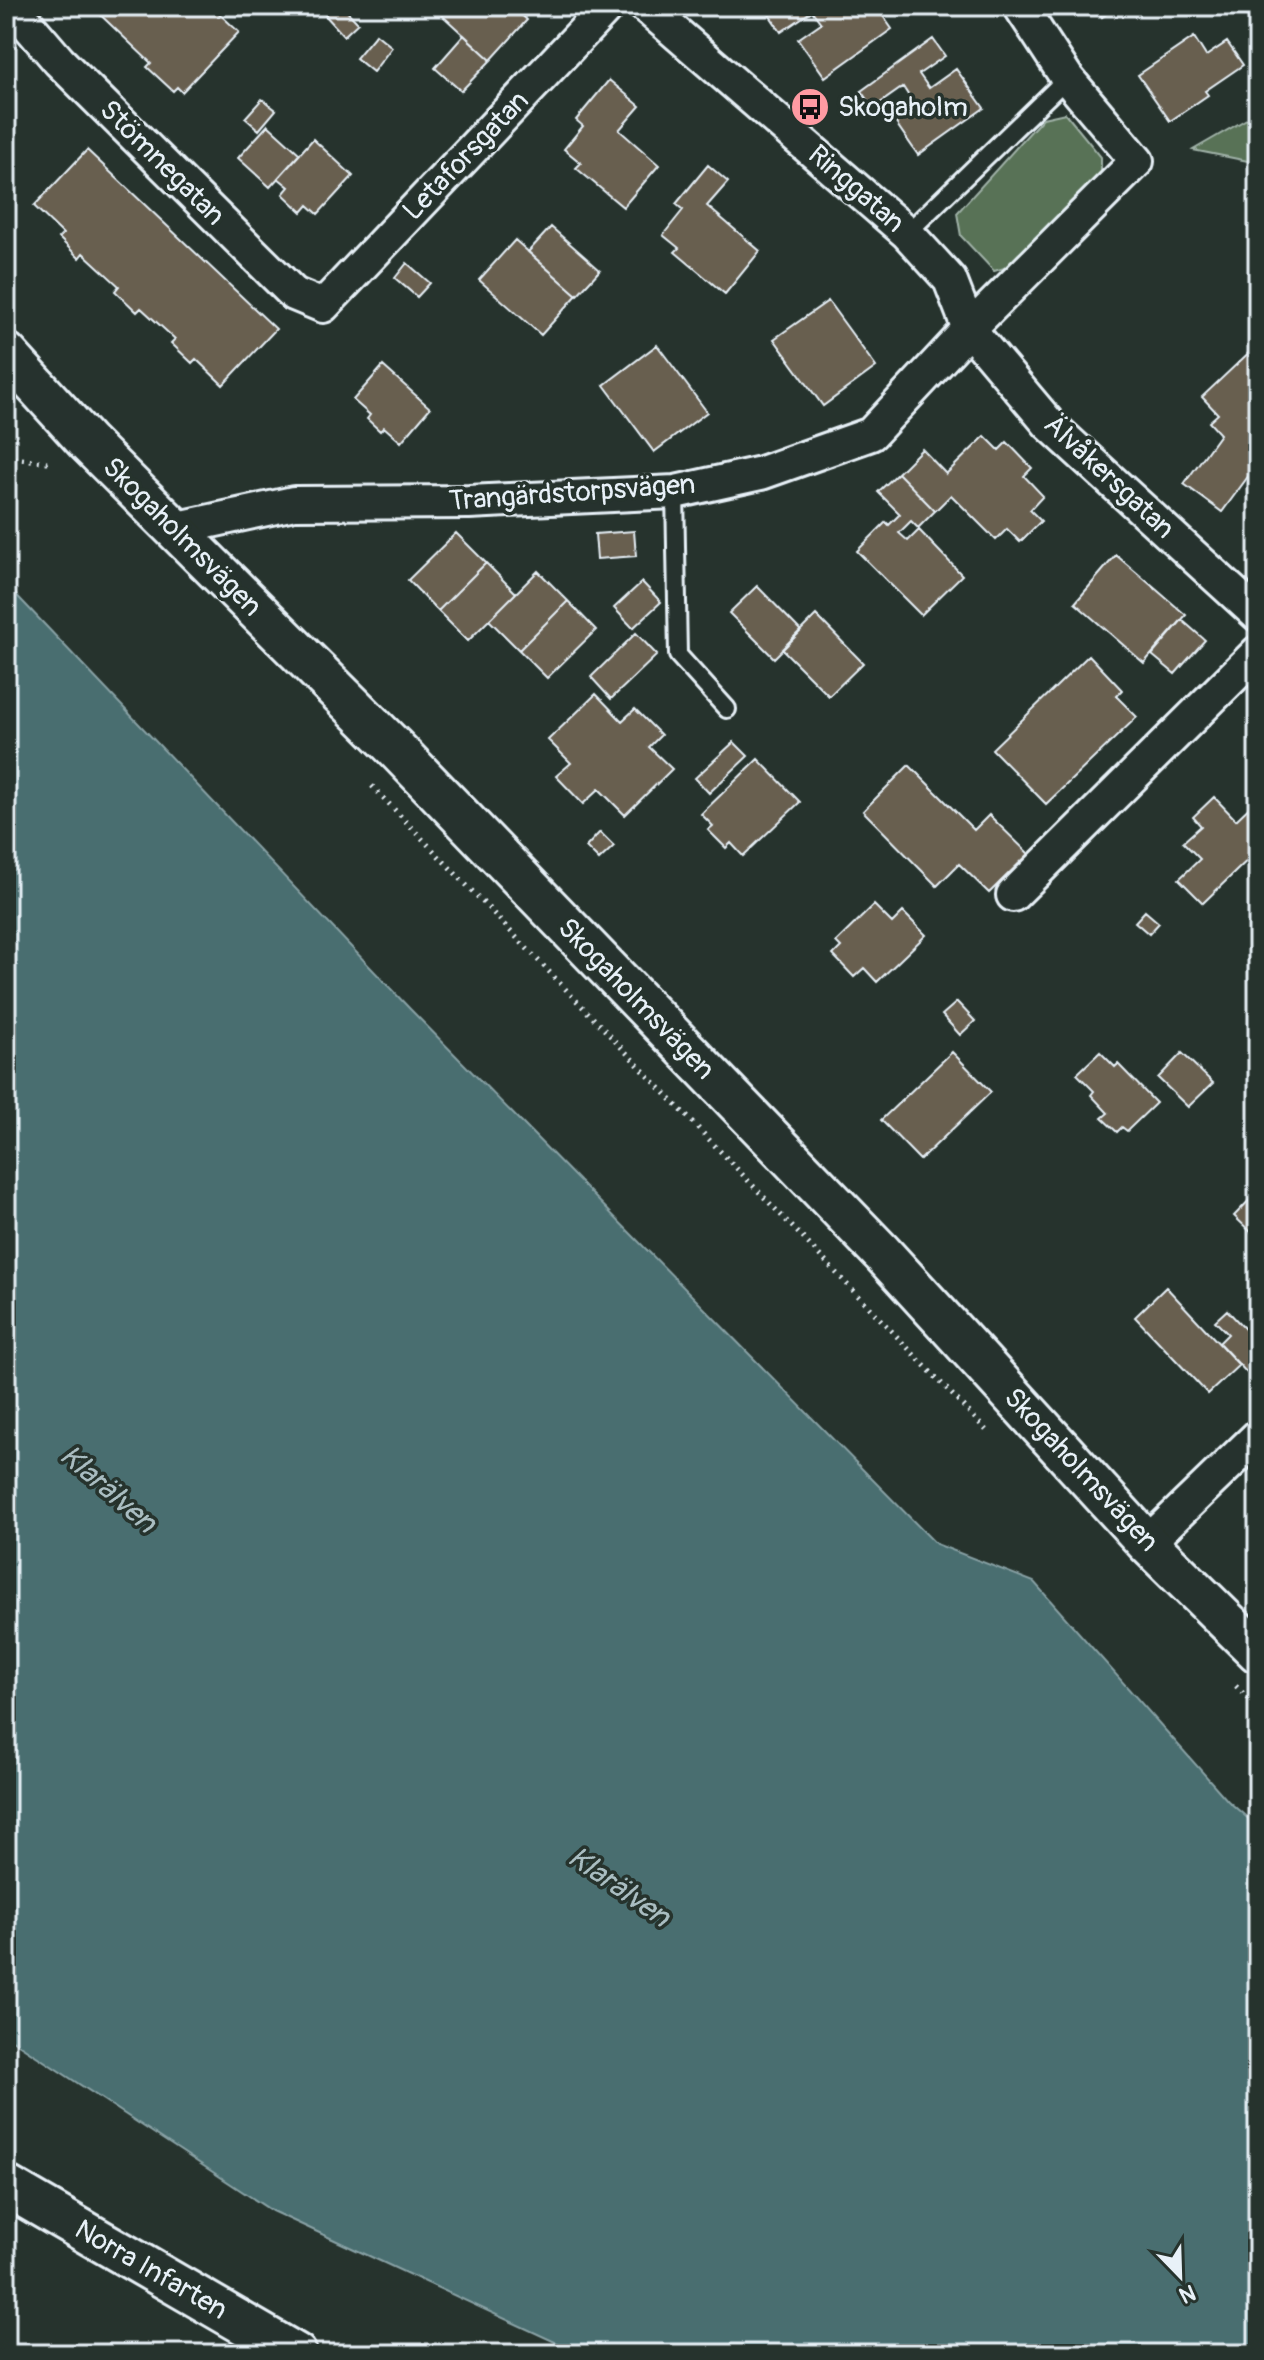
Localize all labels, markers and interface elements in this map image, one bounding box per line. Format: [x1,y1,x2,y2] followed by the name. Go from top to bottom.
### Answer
[396,84,536,228] street label: Letaforsgatan
[789,86,831,128] bus stop icon: Skogaholm
[838,90,968,125] place label: Skogaholm
[92,93,232,233] street label: Stömnegatan
[801,138,911,240] street label: Ringgatan
[1036,408,1182,546] street label: Älvåkersgatan
[95,450,269,624] street label: Skogaholmsvägen
[448,467,696,519] street label: Trangärdstorpsvägen
[550,911,722,1087] street label: Skogaholmsvägen
[996,1381,1166,1559] street label: Skogaholmsvägen
[52,1437,165,1542] water label: Klarälven
[561,1839,679,1937] water label: Klarälven
[68,2212,234,2328] street label: Norra Infarten
[1140,2236,1220,2316] north arrow
[1175,2278,1200,2309] text: N

